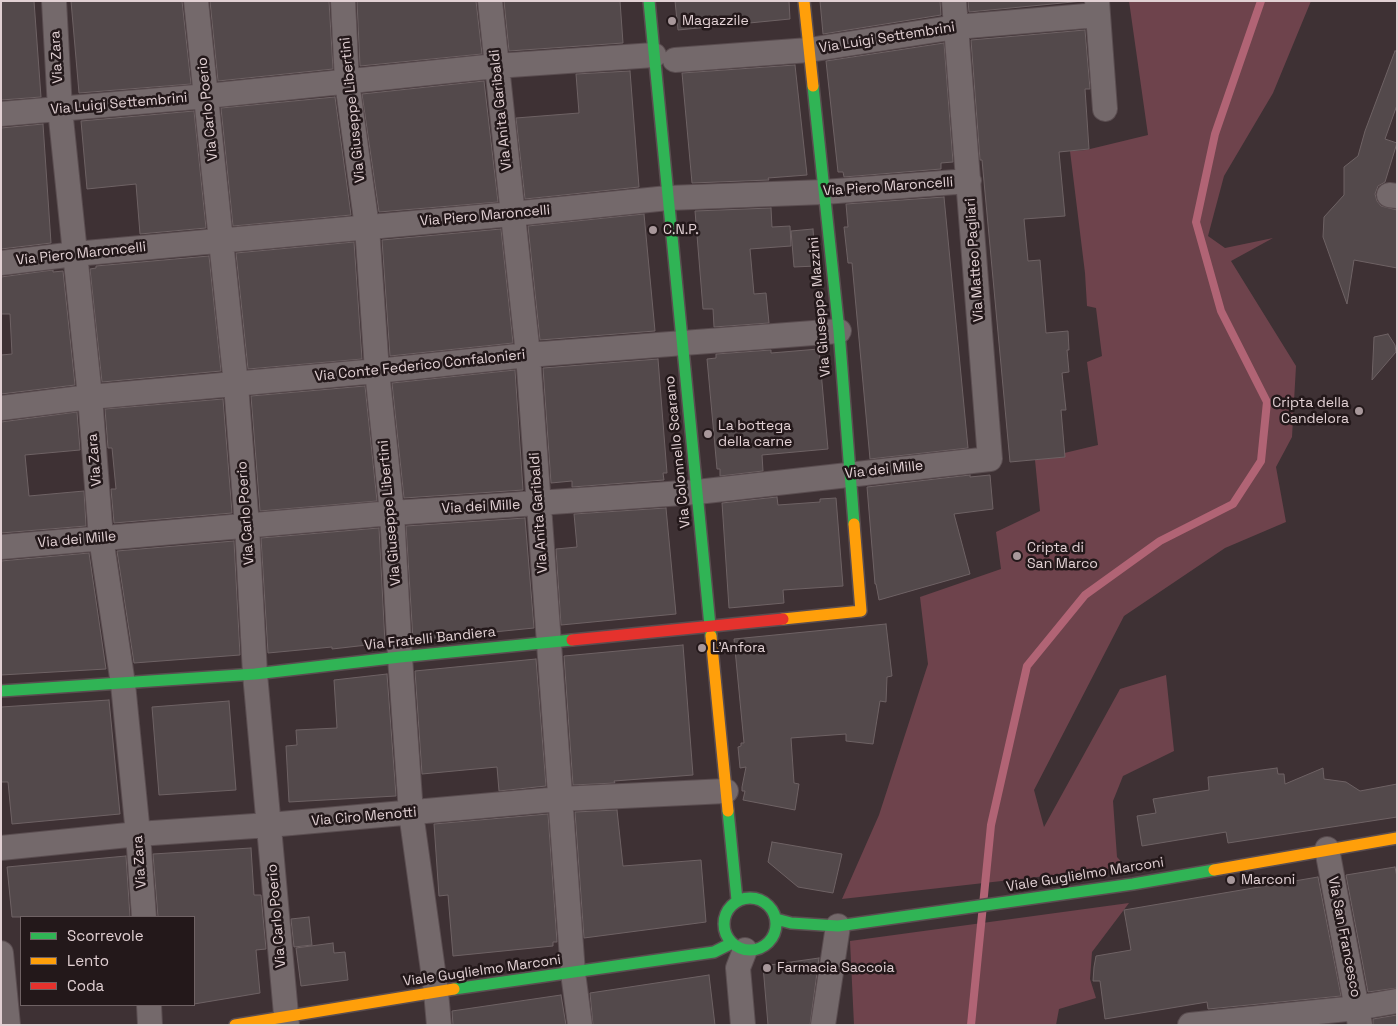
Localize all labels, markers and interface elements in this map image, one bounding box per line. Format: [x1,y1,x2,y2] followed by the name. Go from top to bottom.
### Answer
[682,13,749,29] place label: Magazzile
[666,15,678,27] marker: Magazzile
[818,19,956,57] street label: Via Luigi Settembrini
[47,30,67,84] street label: Via Zara
[337,36,369,184] street label: Via Giuseppe Libertini
[486,49,516,171] street label: Via Anita Garibaldi
[194,56,222,162] street label: Via Carlo Poerio
[50,90,188,118] street label: Via Luigi Settembrini
[822,174,954,200] street label: Via Piero Maroncelli
[962,198,988,322] street label: Via Matteo Pagliari
[419,202,551,230] street label: Via Piero Maroncelli
[663,222,699,238] place label: C.N.P.
[647,224,659,236] marker: C.N.P.
[805,236,835,378] street label: Via Giuseppe Mazzini
[15,239,147,269] street label: Via Piero Maroncelli
[314,347,526,385] street label: Via Conte Federico Confalonieri
[662,375,694,529] street label: Via Colonnello Scarano
[1272,395,1349,428] place label: Cripta della Candelora
[1353,405,1365,417] marker: Cripta della Candelora
[718,418,792,451] place label: La bottega della carne
[702,428,714,440] marker: La bottega della carne
[84,433,106,487] street label: Via Zara
[375,439,405,587] street label: Via Giuseppe Libertini
[526,452,552,574] street label: Via Anita Garibaldi
[844,458,924,482] street label: Via dei Mille
[234,460,258,566] street label: Via Carlo Poerio
[441,497,521,517] street label: Via dei Mille
[37,528,117,552] street label: Via dei Mille
[1027,540,1098,572] place label: Cripta di San Marco
[1011,550,1023,562] marker: Cripta di San Marco
[363,624,497,654] street label: Via Fratelli Bandiera
[712,640,765,656] place label: L'Anfora
[696,642,708,654] marker: L'Anfora
[311,804,417,830] street label: Via Ciro Menotti
[130,835,150,889] street label: Via Zara
[1005,854,1165,896] street label: Viale Guglielmo Marconi
[264,863,290,969] street label: Via Carlo Poerio
[1241,872,1295,888] place label: Marconi
[1225,874,1237,886] marker: Marconi
[1324,875,1364,999] street label: Via San Francesco
[20,916,195,1006] legend
[67,926,144,945] text: Scorrevole
[67,951,109,970] text: Lento
[402,952,562,990] street label: Viale Guglielmo Marconi
[777,960,894,976] place label: Farmacia Saccoia
[761,962,773,974] marker: Farmacia Saccoia
[67,976,104,995] text: Coda

